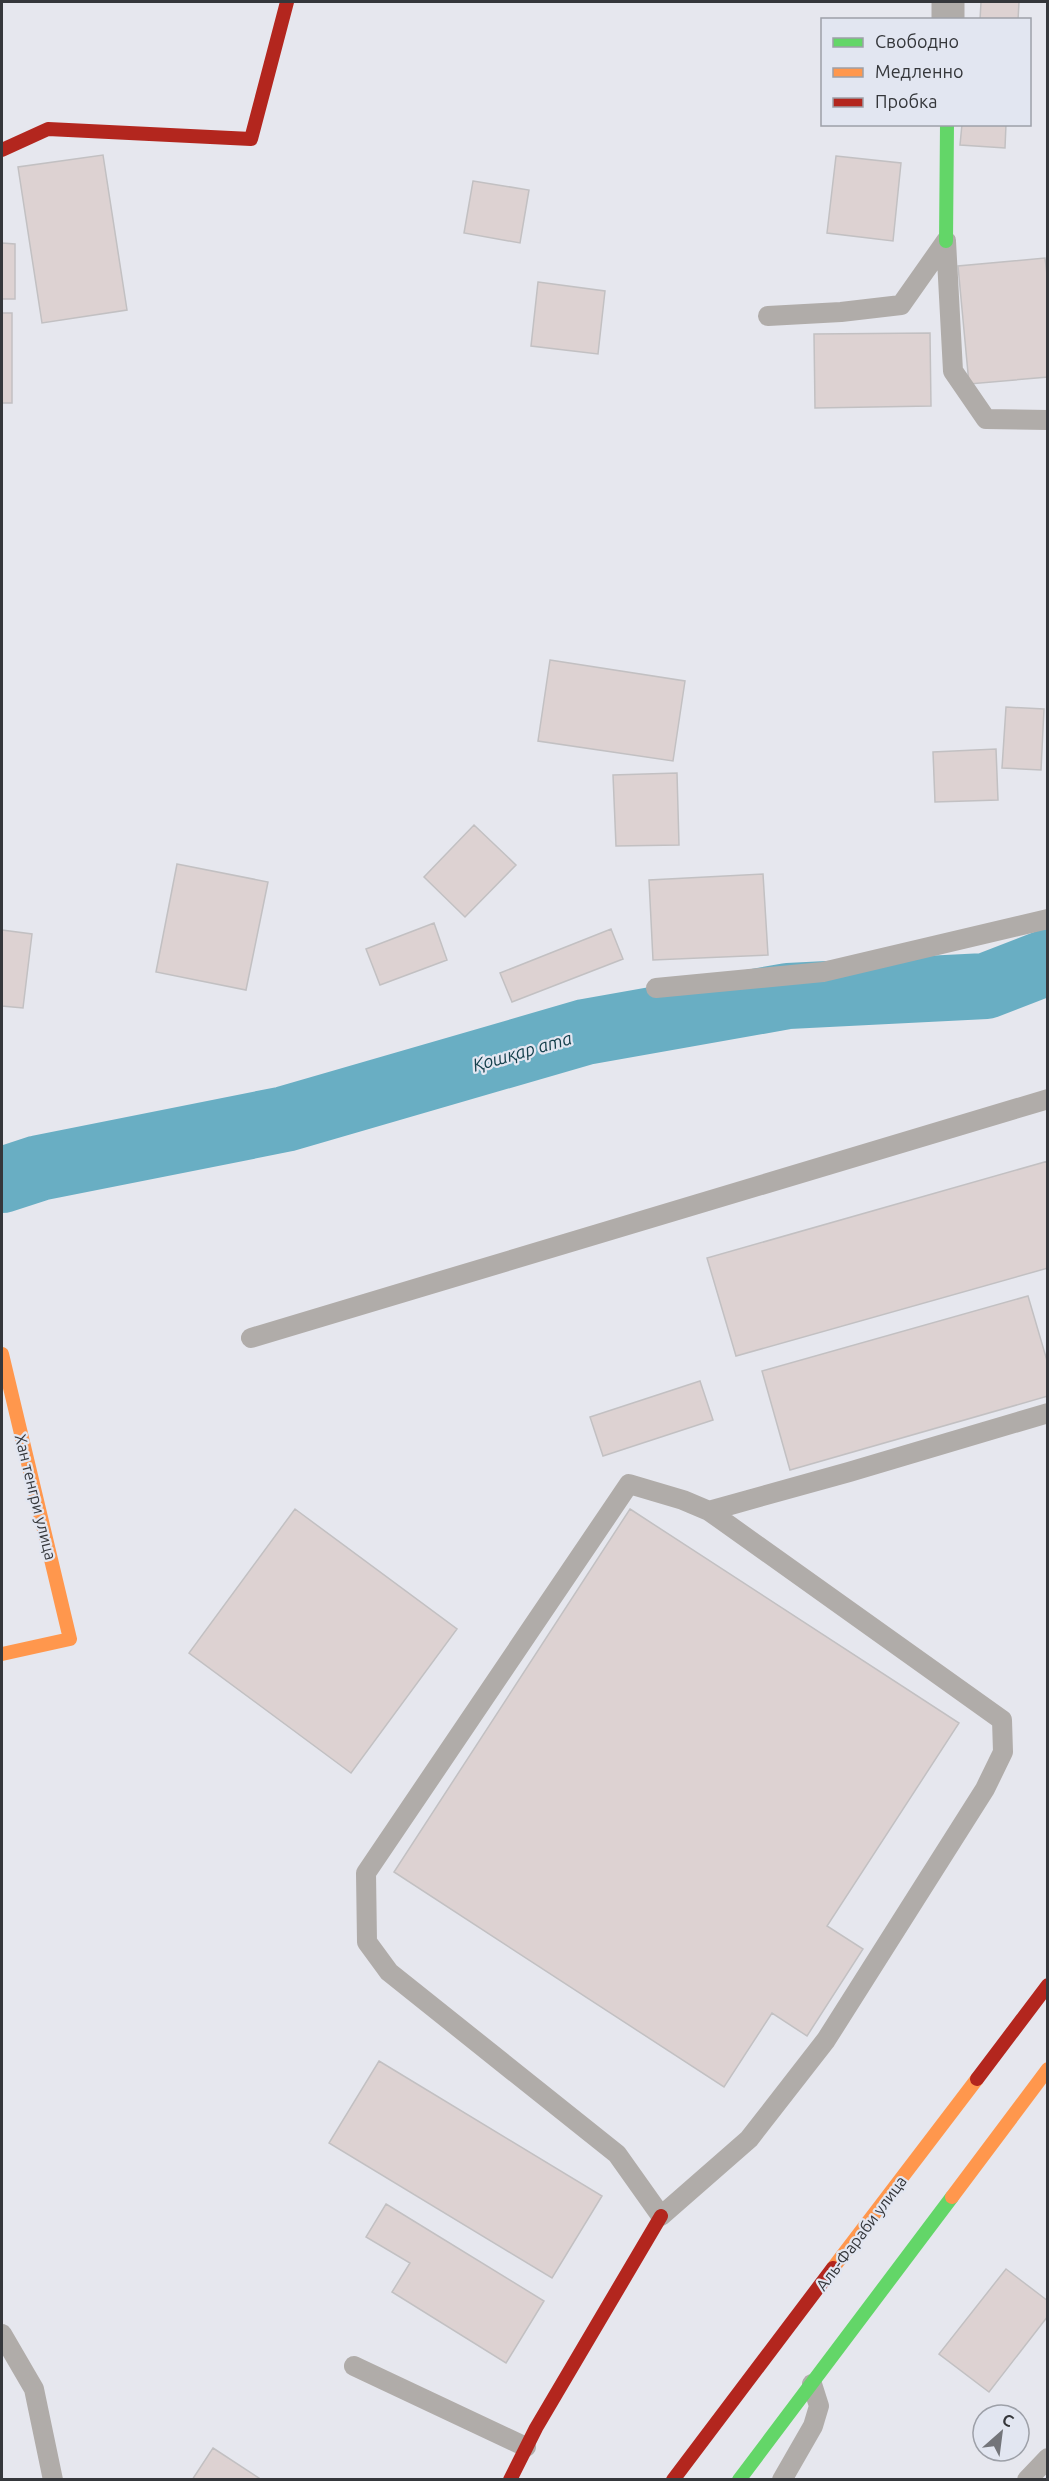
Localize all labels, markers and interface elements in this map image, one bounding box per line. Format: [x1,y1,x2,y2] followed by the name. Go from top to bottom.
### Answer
[821,18,1031,126] legend
[875,31,959,51] text: Свободно
[875,61,964,81] text: Медленно
[875,91,938,111] text: Пробка
[470,1027,574,1075] water label: Қошқар ата
[12,1432,60,1562] street label: Хан тенгри улица
[812,2172,910,2294] street label: Аль-Фараби улица
[971,2403,1031,2463] north arrow
[999,2409,1017,2430] text: С

